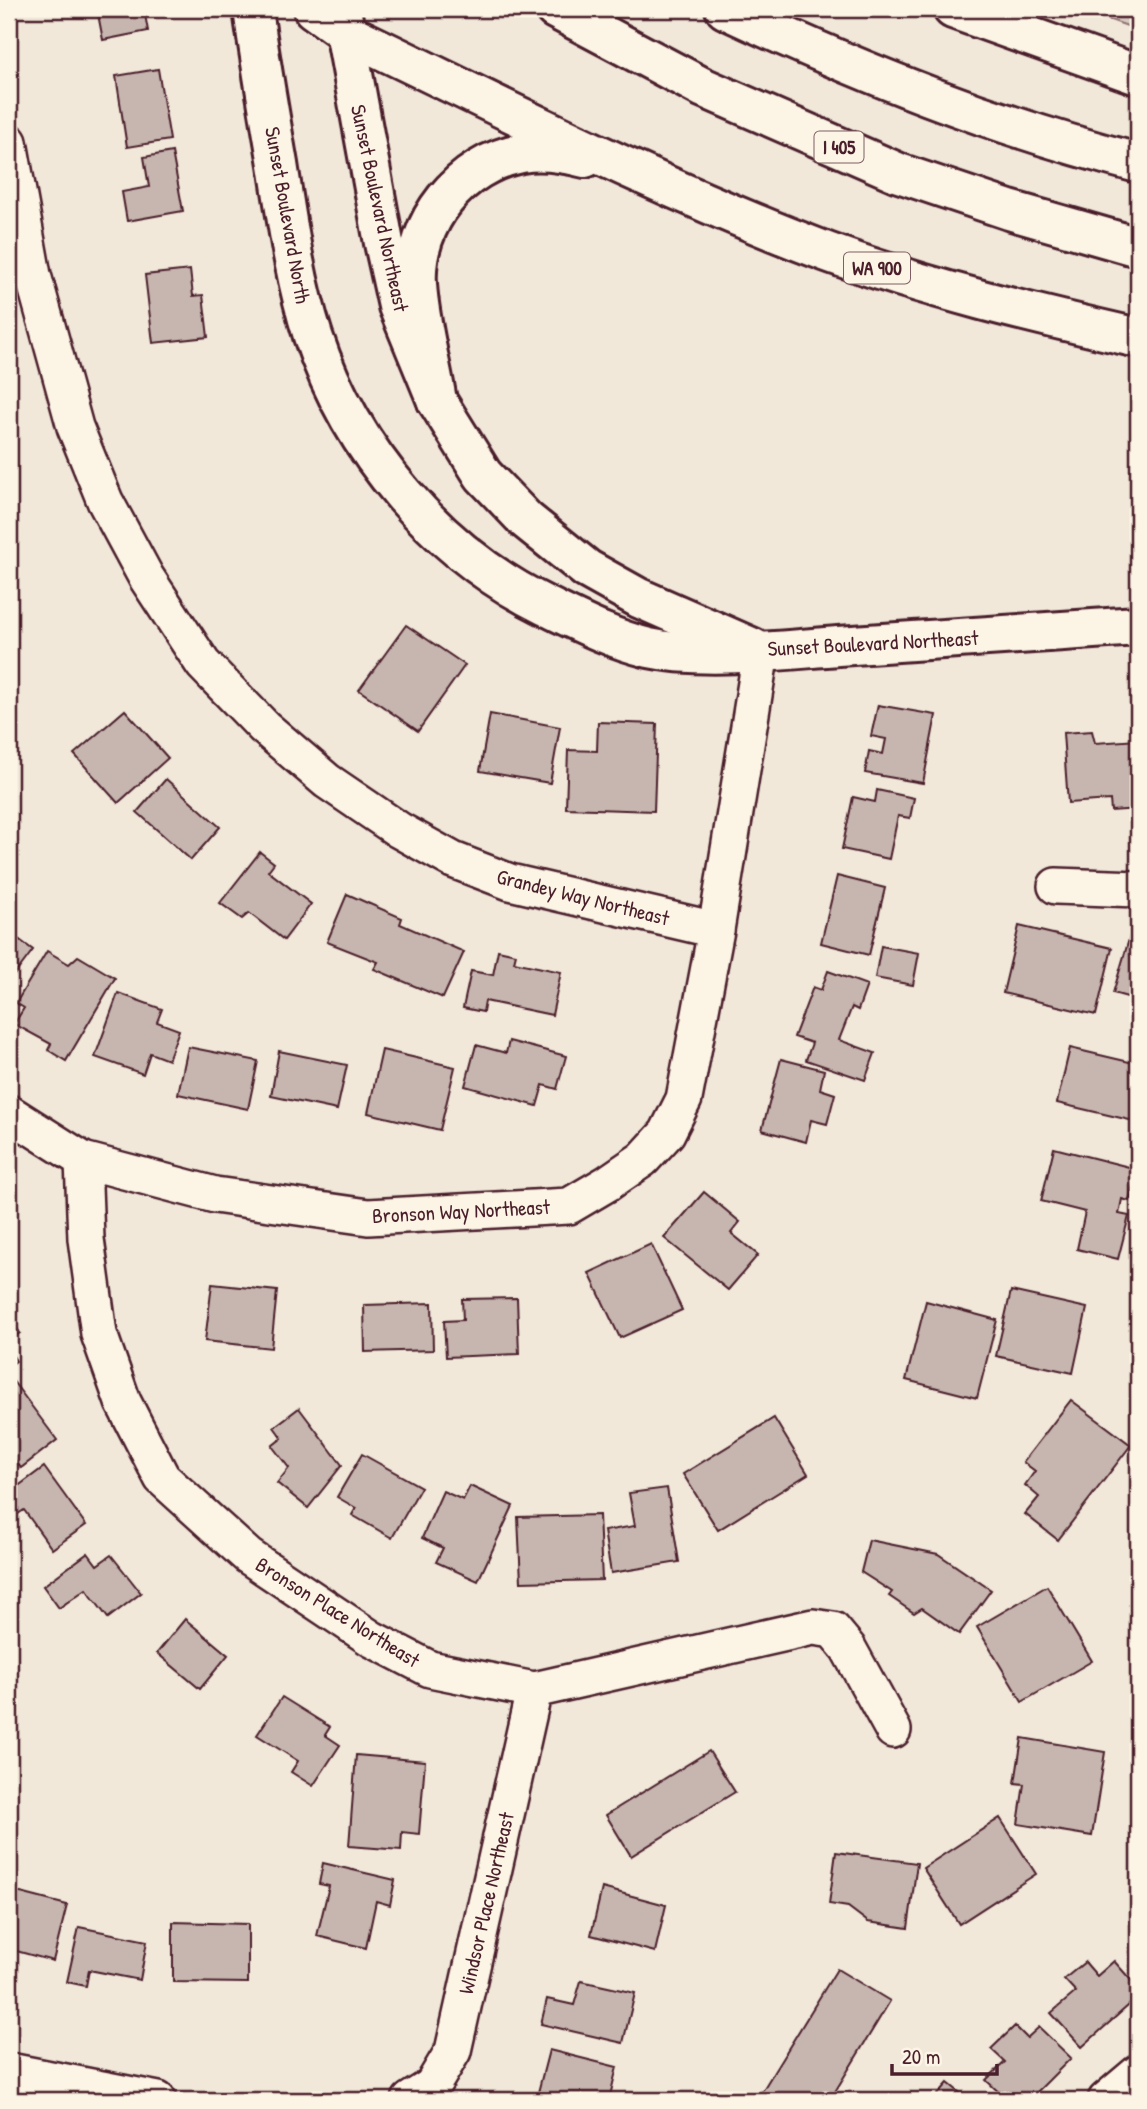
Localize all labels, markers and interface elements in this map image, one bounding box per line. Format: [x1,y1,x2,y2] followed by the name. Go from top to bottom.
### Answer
[344,102,416,315] street label: Sunset Boulevard Northeast
[258,124,318,306] street label: Sunset Boulevard North
[814,132,864,162] road number: I 405
[844,252,910,284] road number: WA 900
[767,623,980,663] street label: Sunset Boulevard Northeast
[494,862,673,933] street label: Grandey Way Northeast
[371,1192,551,1230] street label: Bronson Way Northeast
[250,1550,426,1675] street label: Bronson Place Northeast
[451,1809,521,1997] street label: Windsor Place Northeast
[892,2032,996,2076] scale bar
[902,2042,940,2071] text: 20 m

